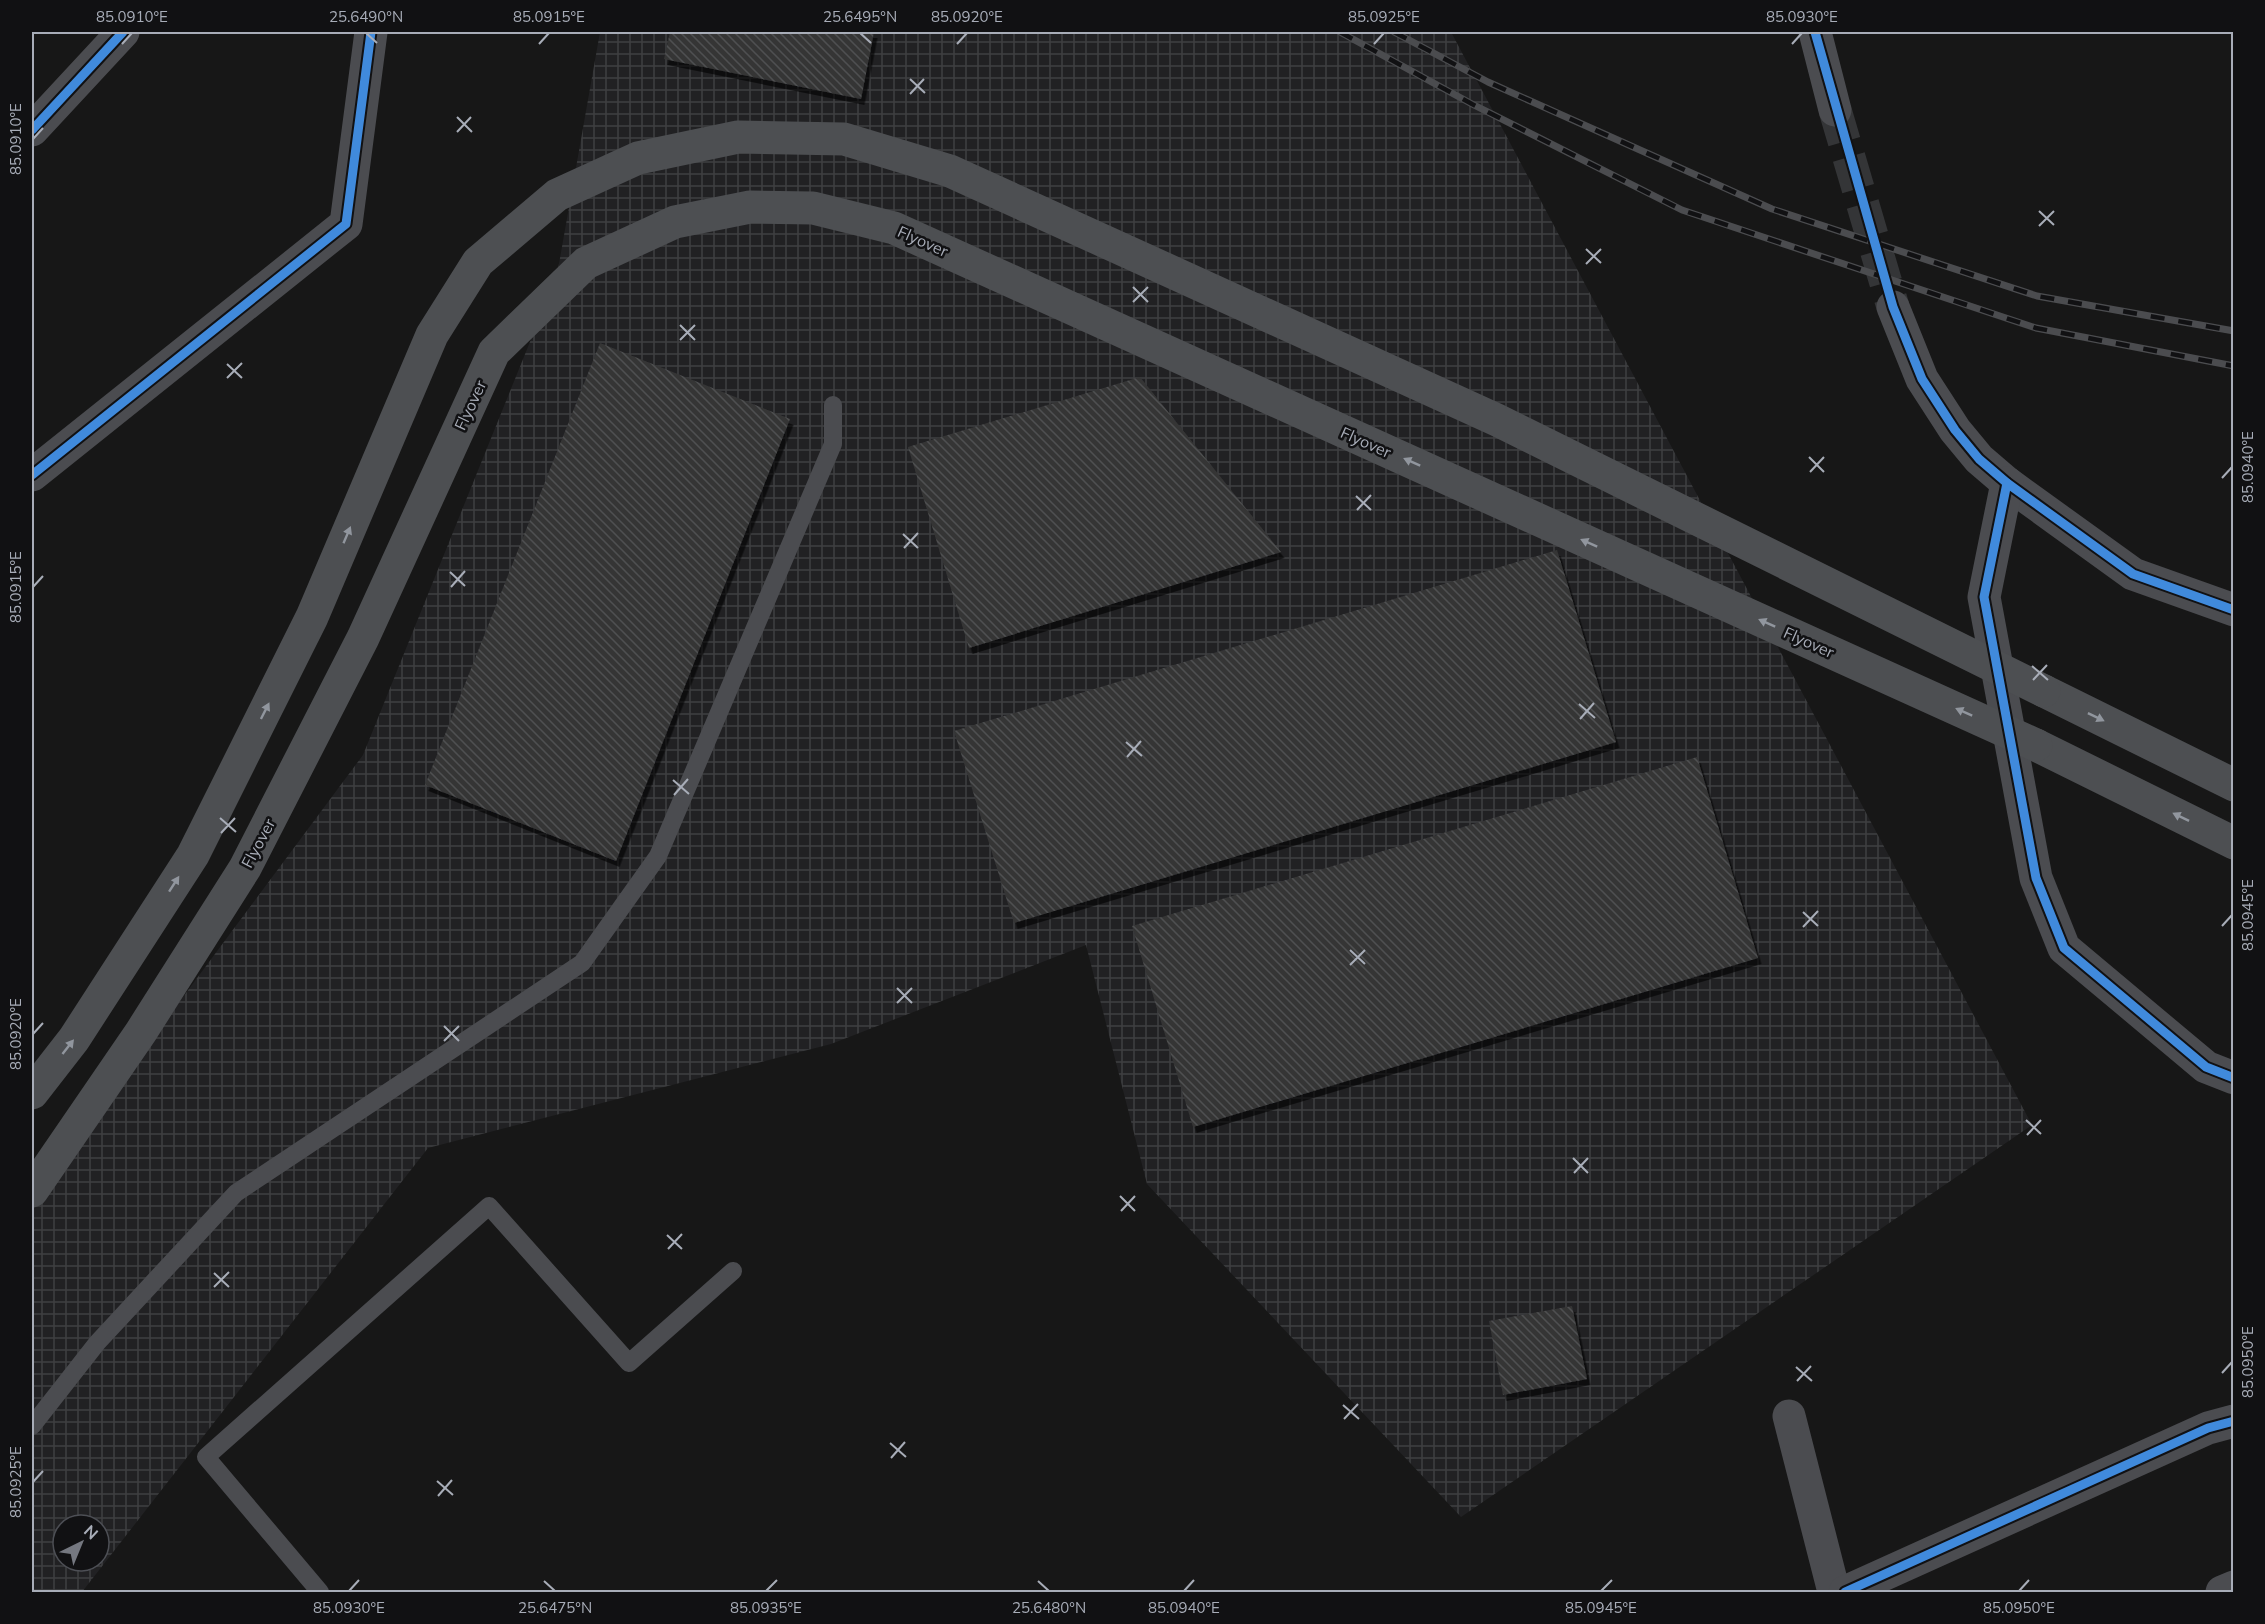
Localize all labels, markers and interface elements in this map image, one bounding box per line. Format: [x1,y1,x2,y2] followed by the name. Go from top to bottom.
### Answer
[96,7,168,26] text: 85.0910°E
[329,7,403,26] text: 25.6490°N
[513,7,585,26] text: 85.0915°E
[823,7,897,26] text: 25.6495°N
[931,7,1003,26] text: 85.0920°E
[1348,7,1420,26] text: 85.0925°E
[1766,7,1838,26] text: 85.0930°E
[6,103,25,175] text: 85.0910°E
[895,221,951,261] street label: Flyover
[450,377,490,433] street label: Flyover
[1338,422,1394,462] street label: Flyover
[2238,431,2257,503] text: 85.0940°E
[1403,458,1420,467] one-way arrow
[343,526,352,543] one-way arrow
[1581,538,1598,547] one-way arrow
[6,551,25,623] text: 85.0915°E
[1758,618,1776,628] one-way arrow
[1781,622,1837,662] street label: Flyover
[261,703,270,720] one-way arrow
[1955,707,1973,716] one-way arrow
[2088,712,2105,722] one-way arrow
[2173,812,2190,822] one-way arrow
[237,815,279,871] street label: Flyover
[169,876,180,892] one-way arrow
[2238,879,2257,951] text: 85.0945°E
[6,998,25,1070] text: 85.0920°E
[61,1039,74,1055] one-way arrow
[2238,1326,2257,1398] text: 85.0950°E
[6,1446,25,1518] text: 85.0925°E
[51,1513,111,1573] north arrow
[80,1521,102,1543] text: N
[313,1598,385,1617] text: 85.0930°E
[518,1598,592,1617] text: 25.6475°N
[730,1598,802,1617] text: 85.0935°E
[1012,1598,1086,1617] text: 25.6480°N
[1148,1598,1220,1617] text: 85.0940°E
[1565,1598,1637,1617] text: 85.0945°E
[1983,1598,2055,1617] text: 85.0950°E

